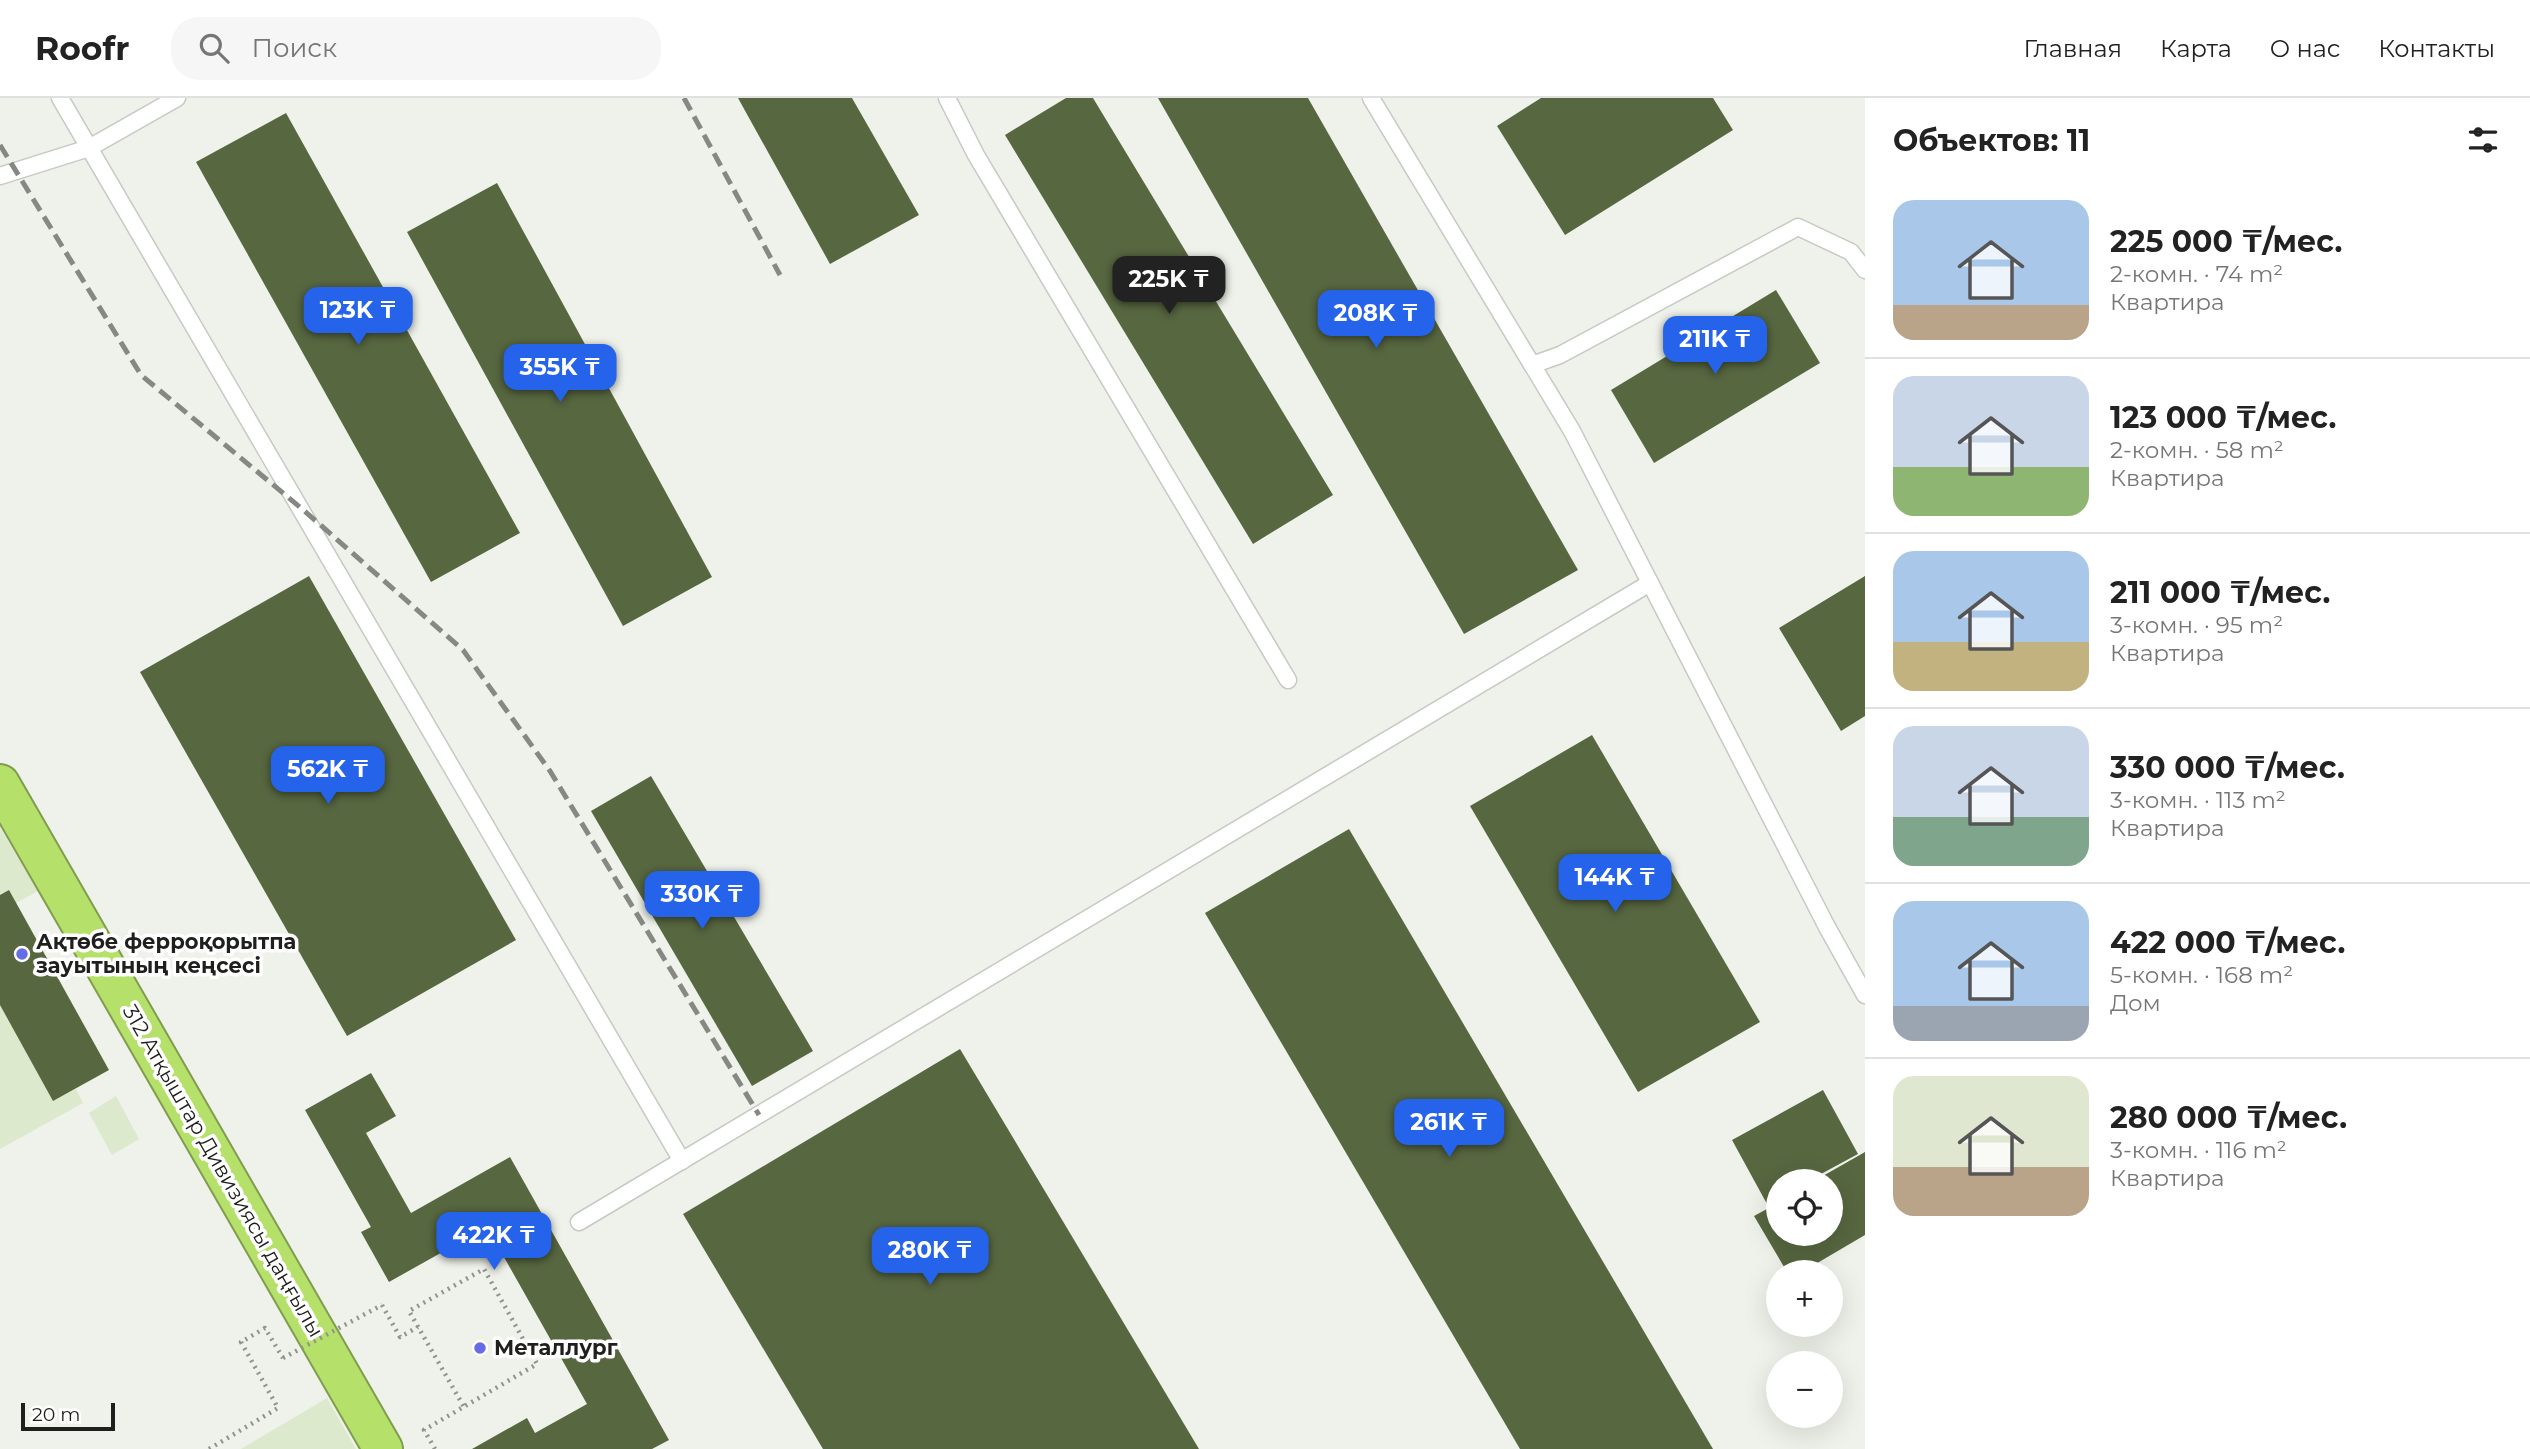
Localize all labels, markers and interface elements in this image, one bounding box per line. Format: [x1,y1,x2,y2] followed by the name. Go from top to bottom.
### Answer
[171,17,661,80] search box
[35,28,129,68] text: Roofr
[195,29,233,67] icon: search
[251,32,337,64] text: Поиск
[2024,34,2122,63] text: Главная
[2160,34,2232,63] text: Карта
[2270,34,2340,63] text: О нас
[2378,34,2495,63] text: Контакты
[2464,121,2502,159] icon: filters
[1893,122,2090,159] text: Объектов: 11
[2110,223,2342,260] text: 225 000 ₸/мес.
[1949,228,2033,312] icon: home
[1112,256,1226,316] pin: 225K ₸
[2110,260,2283,288] text: 2-комн. · 74 m²
[1128,265,1210,293] text: 225K ₸
[301,288,415,347] pin: 123K ₸
[2110,288,2224,316] text: Квартира
[1319,290,1433,350] pin: 208K ₸
[320,296,396,324] text: 123K ₸
[1334,299,1418,327] text: 208K ₸
[1658,316,1772,376] pin: 211K ₸
[1679,325,1751,353] text: 211K ₸
[503,344,617,404] pin: 355K ₸
[520,353,600,381] text: 355K ₸
[2110,399,2336,436] text: 123 000 ₸/мес.
[1949,404,2033,488] icon: home
[2110,436,2284,464] text: 2-комн. · 58 m²
[2110,464,2224,492] text: Квартира
[2110,574,2330,611] text: 211 000 ₸/мес.
[1949,579,2033,663] icon: home
[2110,611,2283,639] text: 3-комн. · 95 m²
[2110,639,2224,667] text: Квартира
[271,746,385,806] pin: 562K ₸
[2110,749,2345,786] text: 330 000 ₸/мес.
[1949,754,2033,838] icon: home
[287,755,369,783] text: 562K ₸
[2110,786,2286,814] text: 3-комн. · 113 m²
[2110,814,2224,842] text: Квартира
[1558,854,1672,914] pin: 144K ₸
[1574,863,1656,891] text: 144K ₸
[645,872,759,931] pin: 330K ₸
[660,880,744,908] text: 330K ₸
[2110,924,2345,961] text: 422 000 ₸/мес.
[36,929,296,978] place label: Ақтөбе ферроқорытпа зауытының кеңсесі
[1949,929,2033,1013] icon: home
[14,946,30,962] marker: Ақтөбе ферроқорытпа зауытының кеңсесі
[2110,961,2293,989] text: 5-комн. · 168 m²
[2110,989,2161,1017] text: Дом
[118,1000,329,1341] street label: 312 Атқыштар Дивизиясы даңғылы
[2110,1099,2347,1136] text: 280 000 ₸/мес.
[1392,1100,1506,1159] pin: 261K ₸
[1949,1104,2033,1188] icon: home
[1410,1108,1488,1136] text: 261K ₸
[2110,1136,2287,1164] text: 3-комн. · 116 m²
[2110,1164,2224,1192] text: Квартира
[1766,1169,1843,1428] map controls
[1766,1169,1843,1246] button: locate
[437,1212,551,1272] pin: 422K ₸
[452,1221,536,1249] text: 422K ₸
[873,1228,987,1287] pin: 280K ₸
[888,1236,972,1264] text: 280K ₸
[1766,1260,1843,1337] button: +
[494,1335,618,1360] place label: Металлург
[472,1340,488,1356] marker: Металлург
[1766,1351,1843,1428] button: −
[21,1400,116,1432] scale bar
[32,1403,80,1426] text: 20 m

